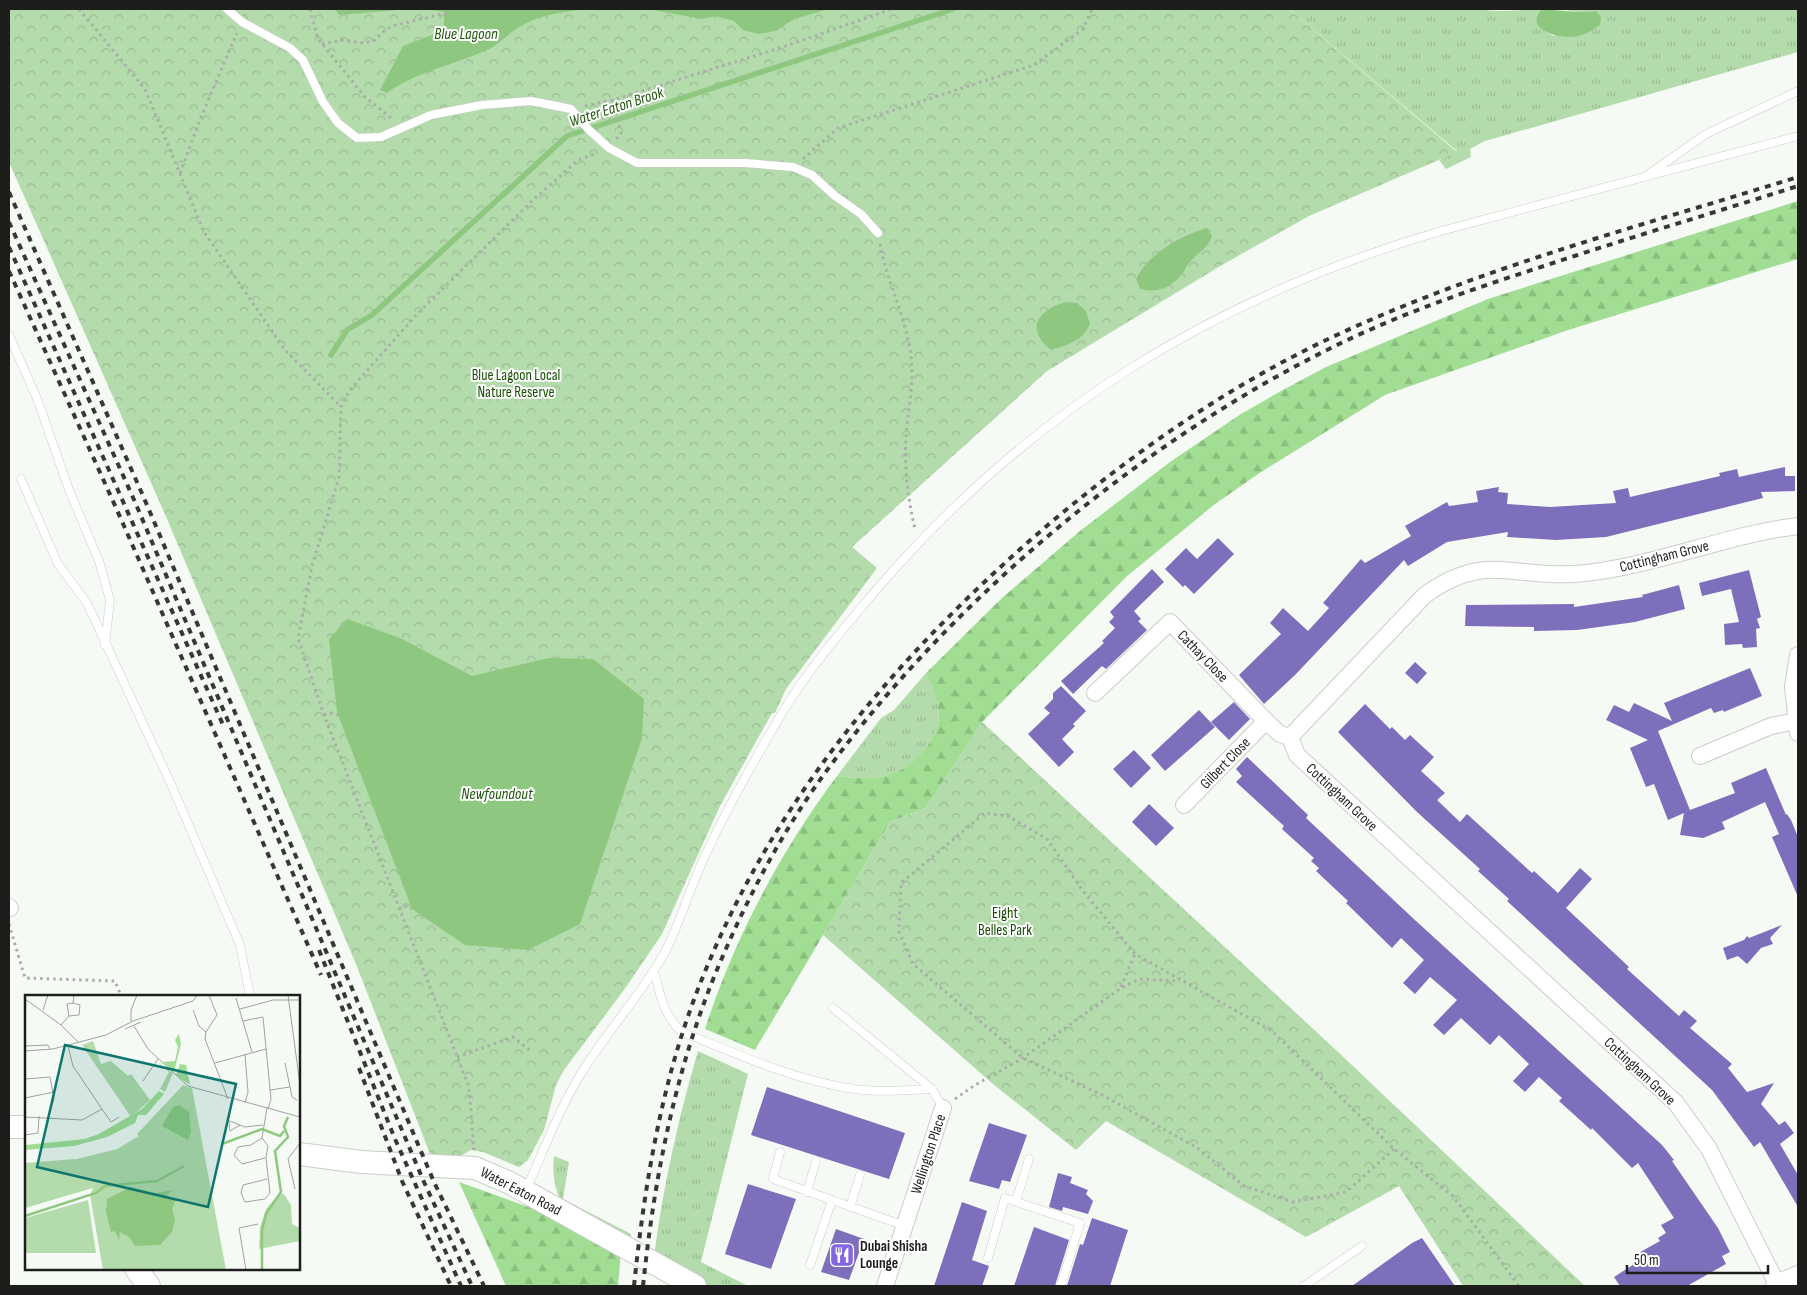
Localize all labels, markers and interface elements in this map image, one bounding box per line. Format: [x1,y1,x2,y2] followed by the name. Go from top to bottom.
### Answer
[434,25,498,44] water label: Blue Lagoon
[567,83,667,132] water label: Water Eaton Brook
[472,366,560,402] park label: Blue Lagoon Local Nature Reserve
[1618,536,1711,577] street label: Cottingham Grove
[1173,626,1232,686] street label: Cathay Close
[1196,734,1255,793] street label: Gilbert Close
[1302,759,1382,835] street label: Cottingham Grove
[461,785,534,804] water label: Newfoundout
[978,904,1032,940] park label: Eight Belles Park
[25,995,300,1270] inset map
[1600,1033,1680,1109] street label: Cottingham Grove
[907,1112,950,1197] street label: Wellington Place
[477,1163,565,1220] street label: Water Eaton Road
[860,1237,927,1273] place label: Dubai Shisha Lounge
[829,1242,855,1268] restaurant icon: Dubai Shisha Lounge
[1627,1242,1768,1274] scale bar
[1634,1251,1659,1270] text: 50 m

